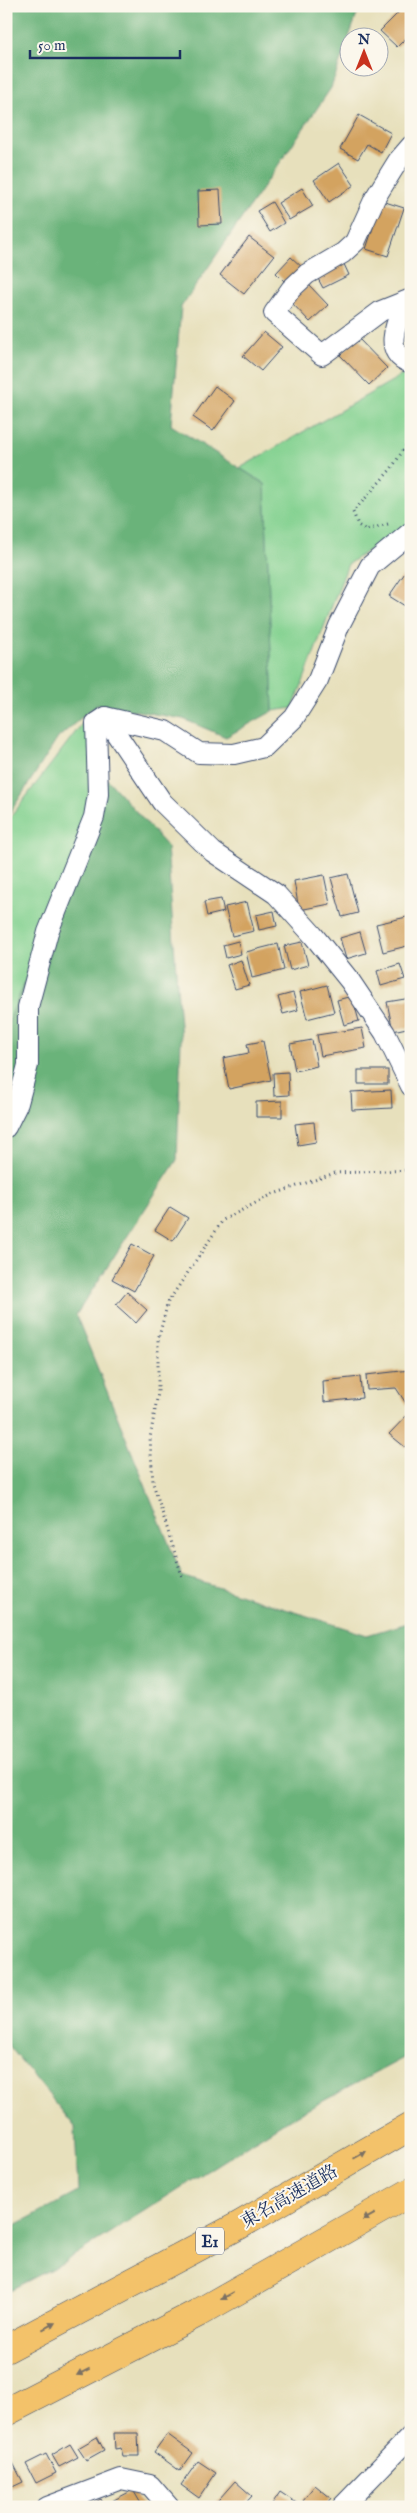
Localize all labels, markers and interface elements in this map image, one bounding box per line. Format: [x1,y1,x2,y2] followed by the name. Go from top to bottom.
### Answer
[30,28,180,60] scale bar
[340,28,390,78] north arrow
[357,31,370,49] text: N
[38,36,66,55] text: 50 m
[353,2151,368,2159] one-way arrow
[237,2160,342,2234] street label: 東名高速道路
[362,2212,375,2221] one-way arrow
[196,2228,224,2254] road number: E1
[221,2292,234,2301] one-way arrow
[42,2322,57,2330] one-way arrow
[76,2368,91,2376] one-way arrow

